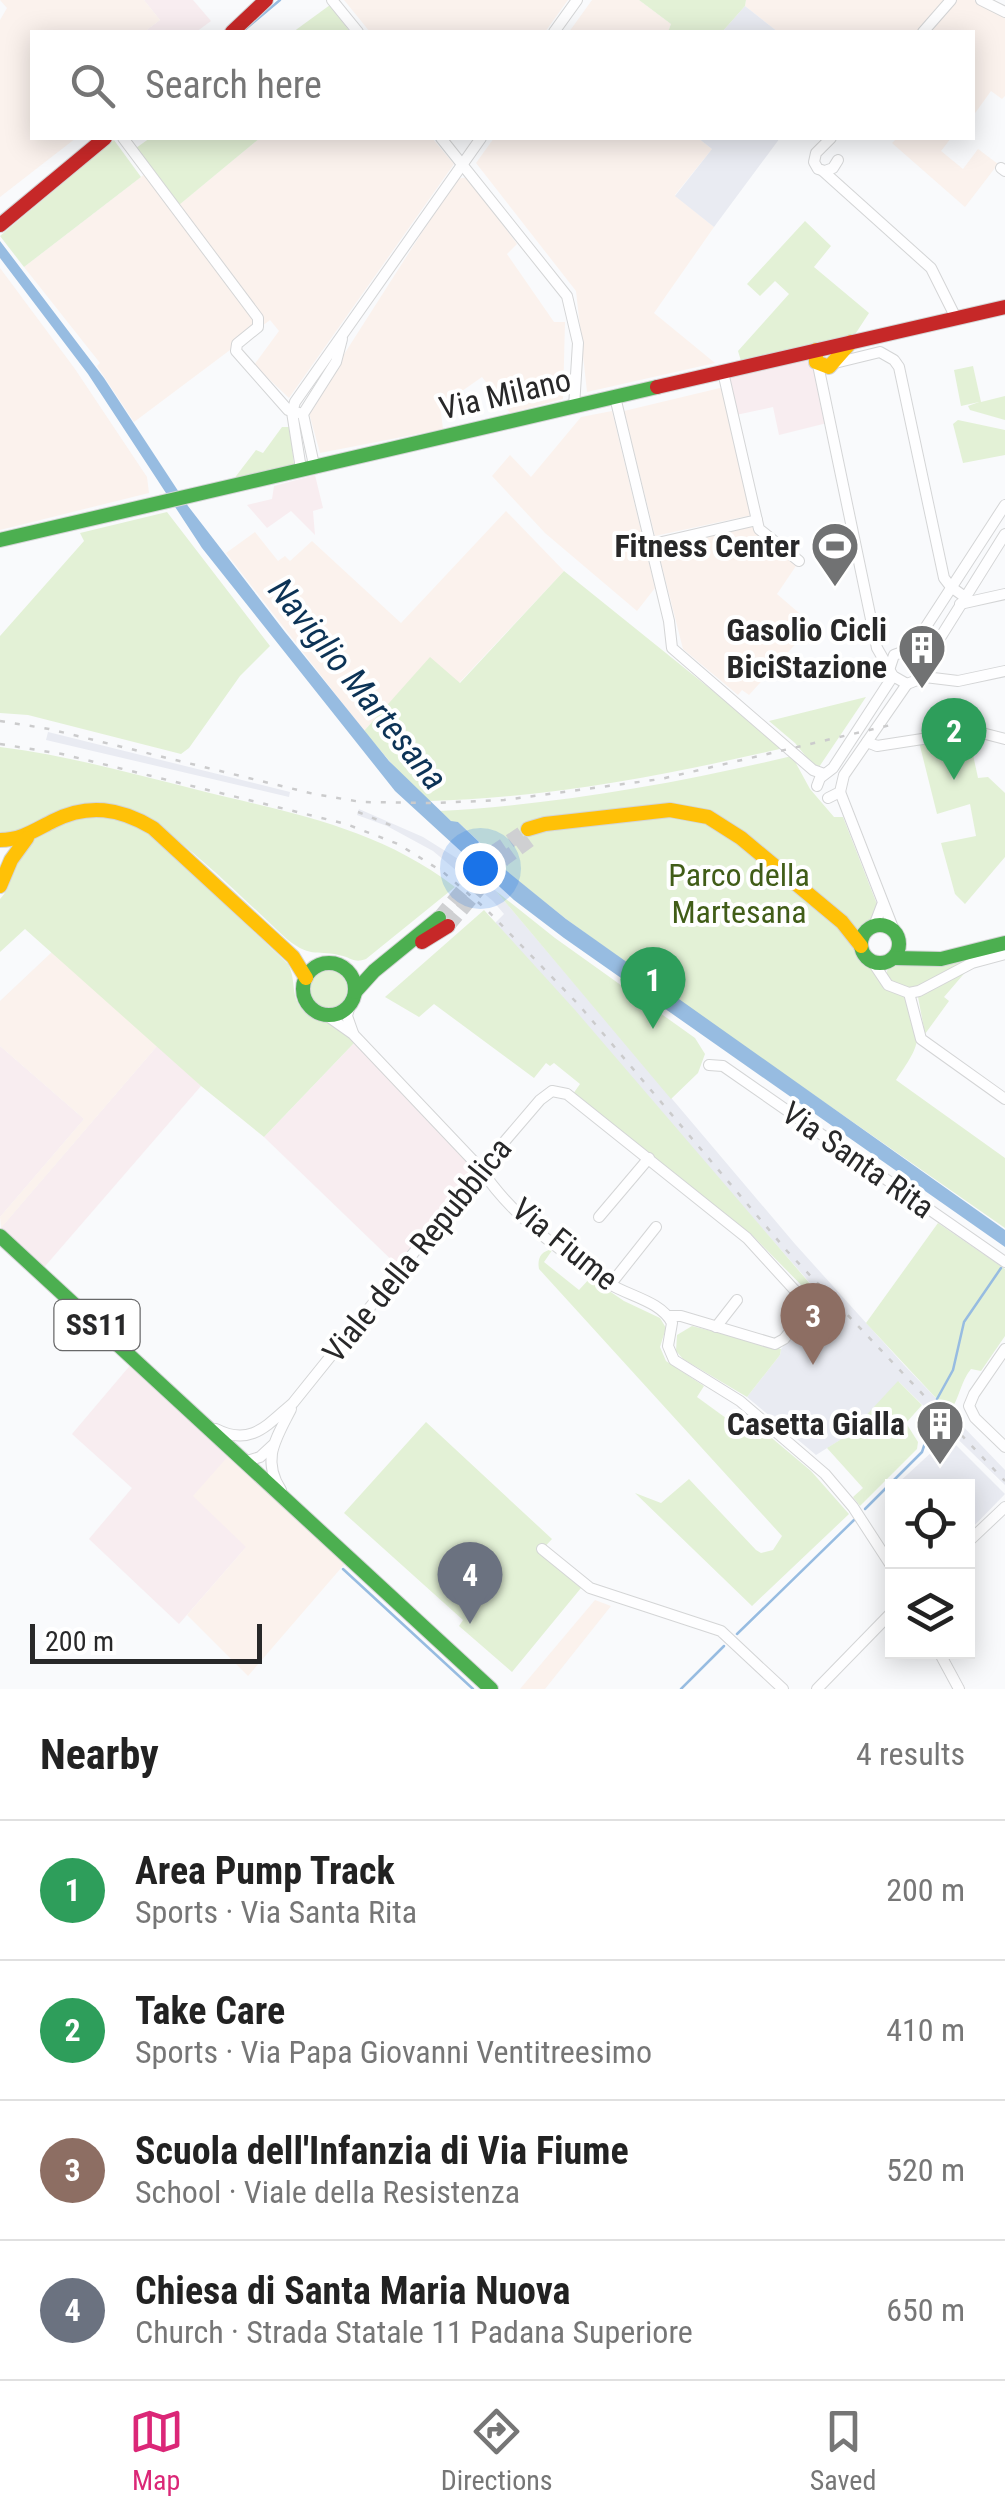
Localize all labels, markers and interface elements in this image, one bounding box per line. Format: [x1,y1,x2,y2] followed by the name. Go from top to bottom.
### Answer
[30,30,975,140] search box
[65,58,120,113] icon: search
[145,63,322,107] text: Search here
[436,360,574,428] street label: Via Milano
[809,520,861,588] sports icon: Fitness Center
[614,527,800,565] place label: Fitness Center
[260,570,455,798] water label: Naviglio Martesana
[726,611,887,686] place label: Gasolio Cicli BiciStazione
[896,622,948,690] building icon: Gasolio Cicli BiciStazione
[922,698,986,780] pin: 2
[455,843,506,894] your location
[668,856,810,931] park label: Parco della Martesana
[620,946,686,1029] pin: 1
[775,1094,941,1226] street label: Via Santa Rita
[315,1130,519,1370] street label: Viale della Repubblica
[504,1190,626,1298] street label: Via Fiume
[780,1282,846,1365] pin: 3
[54,1300,140,1350] road number: SS11
[914,1398,966,1466] building icon: Casetta Gialla
[727,1405,905,1443] place label: Casetta Gialla
[885,1479,975,1659] map controls
[885,1479,975,1569] button: locate
[438,1542,502,1624] pin: 4
[885,1569,975,1659] button: layers
[30,1619,262,1664] scale bar
[45,1625,114,1658] text: 200 m
[40,1730,159,1779] text: Nearby
[856,1735,965,1773] text: 4 results
[135,1849,395,1893] text: Area Pump Track
[64,1871,81,1909] text: 1
[886,1871,965,1909] text: 200 m
[135,1893,417,1931] text: Sports · Via Santa Rita
[135,1989,285,2033] text: Take Care
[64,2011,81,2049] text: 2
[886,2011,965,2049] text: 410 m
[135,2033,652,2071] text: Sports · Via Papa Giovanni Ventitreesimo
[135,2129,629,2173] text: Scuola dell'Infanzia di Via Fiume
[64,2151,81,2189] text: 3
[886,2151,965,2189] text: 520 m
[135,2173,520,2211] text: School · Viale della Resistenza
[135,2269,570,2313] text: Chiesa di Santa Maria Nuova
[64,2291,81,2329] text: 4
[886,2291,965,2329] text: 650 m
[135,2313,693,2351] text: Church · Strada Statale 11 Padana Superiore
[129,2404,184,2497] tab: Map
[441,2404,553,2497] tab: Directions
[810,2404,876,2497] tab: Saved

